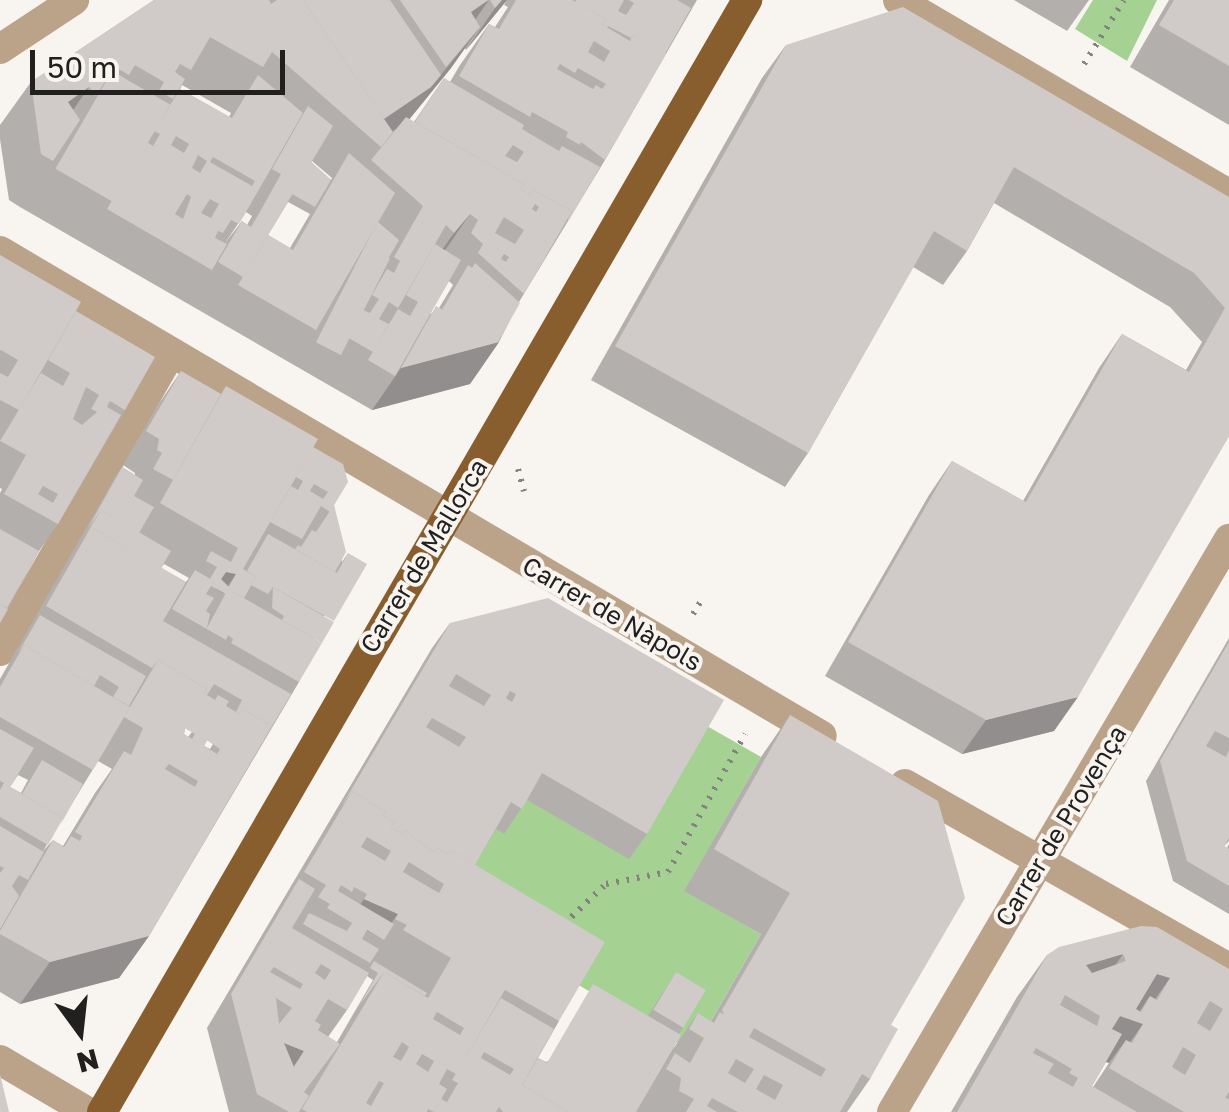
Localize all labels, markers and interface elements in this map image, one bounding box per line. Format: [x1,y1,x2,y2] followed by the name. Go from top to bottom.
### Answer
[35,30,290,92] scale bar
[47,49,117,85] text: 50 m
[354,454,494,658] street label: Carrer de Mallorca
[517,551,707,677] street label: Carrer de Nàpols
[989,720,1133,932] street label: Carrer de Provença
[30,982,130,1082] north arrow
[73,1043,102,1080] text: N

